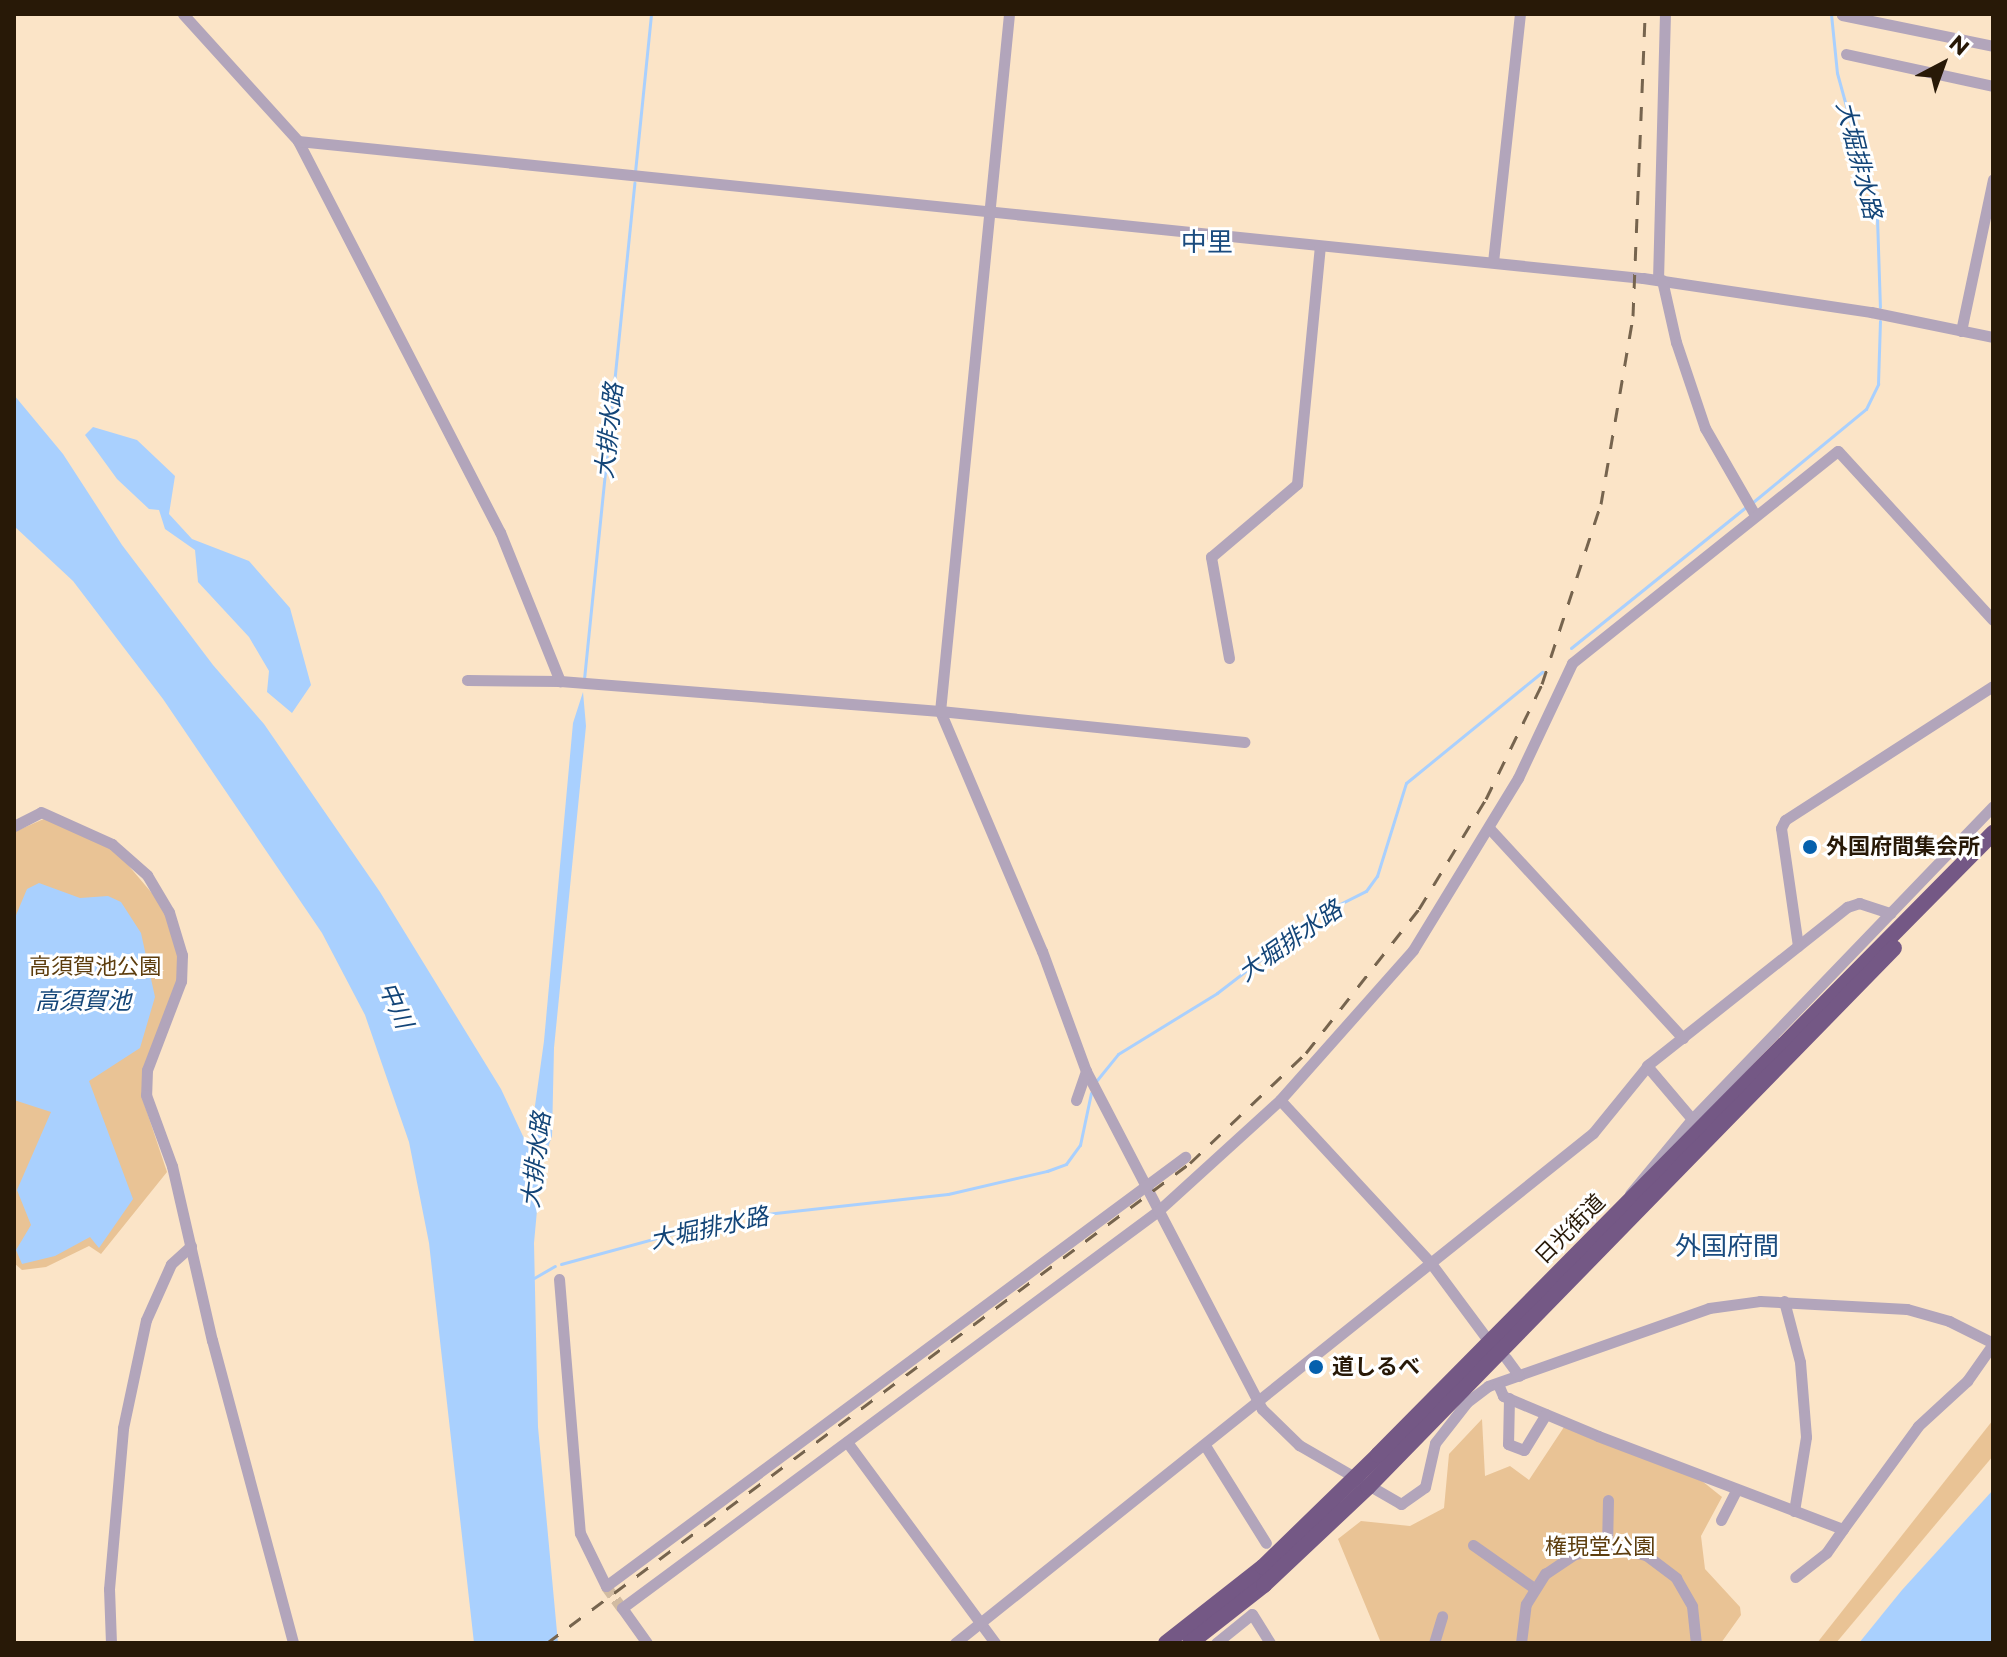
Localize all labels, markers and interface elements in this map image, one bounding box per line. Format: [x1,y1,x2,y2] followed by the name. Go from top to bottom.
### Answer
[1903,24,1983,104] north arrow
[1944,29,1975,62] text: N
[1831,98,1887,222] water label: 大堀排水路
[1181,227,1233,259] district label: 中里
[590,382,628,480] water label: 大排水路
[1826,834,1980,860] place label: 外国府間集会所
[1801,838,1819,856] marker: 外国府間集会所
[1233,895,1347,987] water label: 大堀排水路
[29,954,161,980] park label: 高須賀池公園
[373,977,419,1033] water label: 中川
[35,987,131,1015] water label: 高須賀池
[516,1111,556,1209] water label: 大排水路
[1530,1189,1610,1269] street label: 日光街道
[647,1201,771,1255] water label: 大堀排水路
[1675,1231,1779,1263] district label: 外国府間
[1332,1354,1420,1380] place label: 道しるべ
[1307,1358,1325,1376] marker: 道しるべ
[1545,1534,1655,1560] park label: 権現堂公園

